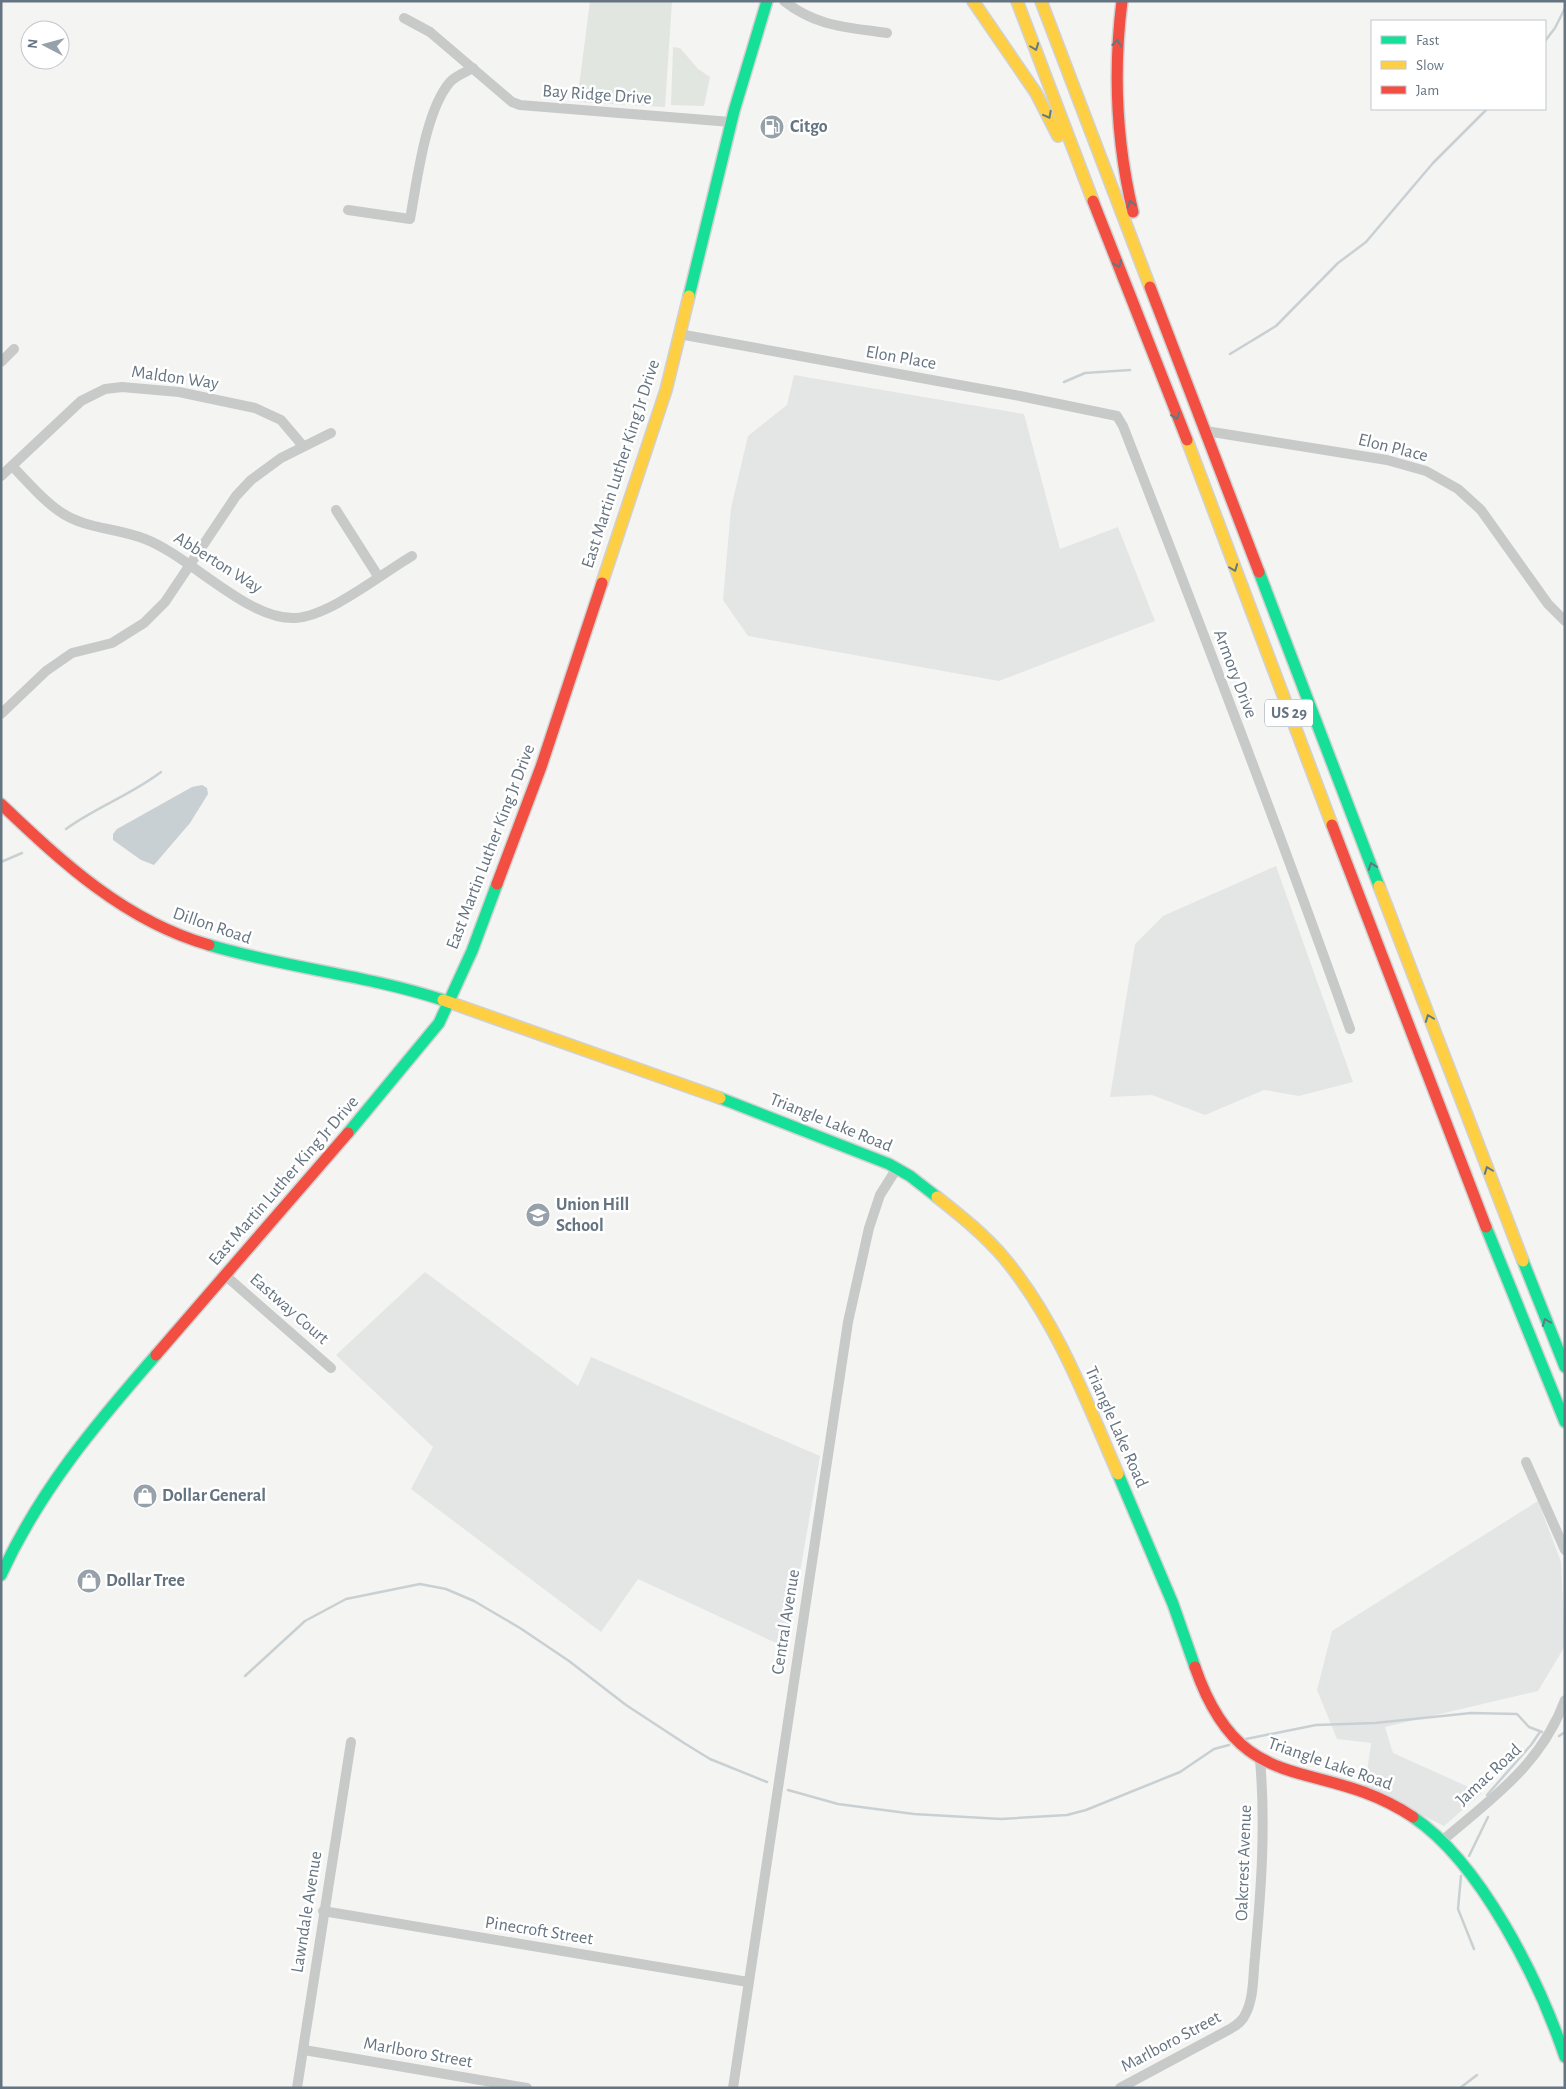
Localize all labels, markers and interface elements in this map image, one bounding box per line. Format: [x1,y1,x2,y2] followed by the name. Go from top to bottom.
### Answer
[20,20,70,70] north arrow
[1371,20,1546,110] legend
[1416,33,1440,48] text: Fast
[26,38,41,49] text: N
[1111,39,1122,47] one-way arrow
[1029,42,1039,51] one-way arrow
[1416,58,1444,73] text: Slow
[542,82,652,108] street label: Bay Ridge Drive
[1416,83,1439,98] text: Jam
[1042,110,1052,119] one-way arrow
[759,114,785,140] fuel station icon: Citgo
[790,118,828,136] place label: Citgo
[1127,201,1137,209] one-way arrow
[1112,259,1122,268] one-way arrow
[864,343,938,373] street label: Elon Place
[579,358,663,570] street label: East Martin Luther King Jr Drive
[130,363,220,393] street label: Maldon Way
[1170,411,1180,419] one-way arrow
[1356,431,1430,465] street label: Elon Place
[171,529,266,597] street label: Abberton Way
[1228,563,1238,571] one-way arrow
[1210,627,1260,721] street label: Armory Drive
[1265,700,1313,726] road number: US 29
[444,742,538,952] street label: East Martin Luther King Jr Drive
[1368,862,1378,871] one-way arrow
[170,904,254,948] street label: Dillon Road
[1425,1015,1435,1023] one-way arrow
[767,1090,895,1156] street label: Triangle Lake Road
[206,1093,362,1269] street label: East Martin Luther King Jr Drive
[1483,1166,1494,1175] one-way arrow
[556,1196,629,1235] place label: Union Hill School
[525,1202,551,1228] school or university icon: Union Hill School
[246,1270,332,1348] street label: Eastway Court
[1542,1318,1552,1327] one-way arrow
[1081,1364,1151,1490] street label: Triangle Lake Road
[132,1483,158,1509] shop icon: Dollar General
[162,1487,266,1505] place label: Dollar General
[76,1568,102,1594] shop icon: Dollar Tree
[769,1568,803,1676] street label: Central Avenue
[106,1572,185,1590] place label: Dollar Tree
[1265,1734,1395,1794] street label: Triangle Lake Road
[1453,1741,1525,1809] street label: Jamac Road
[1233,1805,1255,1921] street label: Oakcrest Avenue
[289,1850,325,1974] street label: Lawndale Avenue
[484,1914,595,1948] street label: Pinecroft Street
[1118,2008,1224,2076] street label: Marlboro Street
[362,2035,474,2071] street label: Marlboro Street

